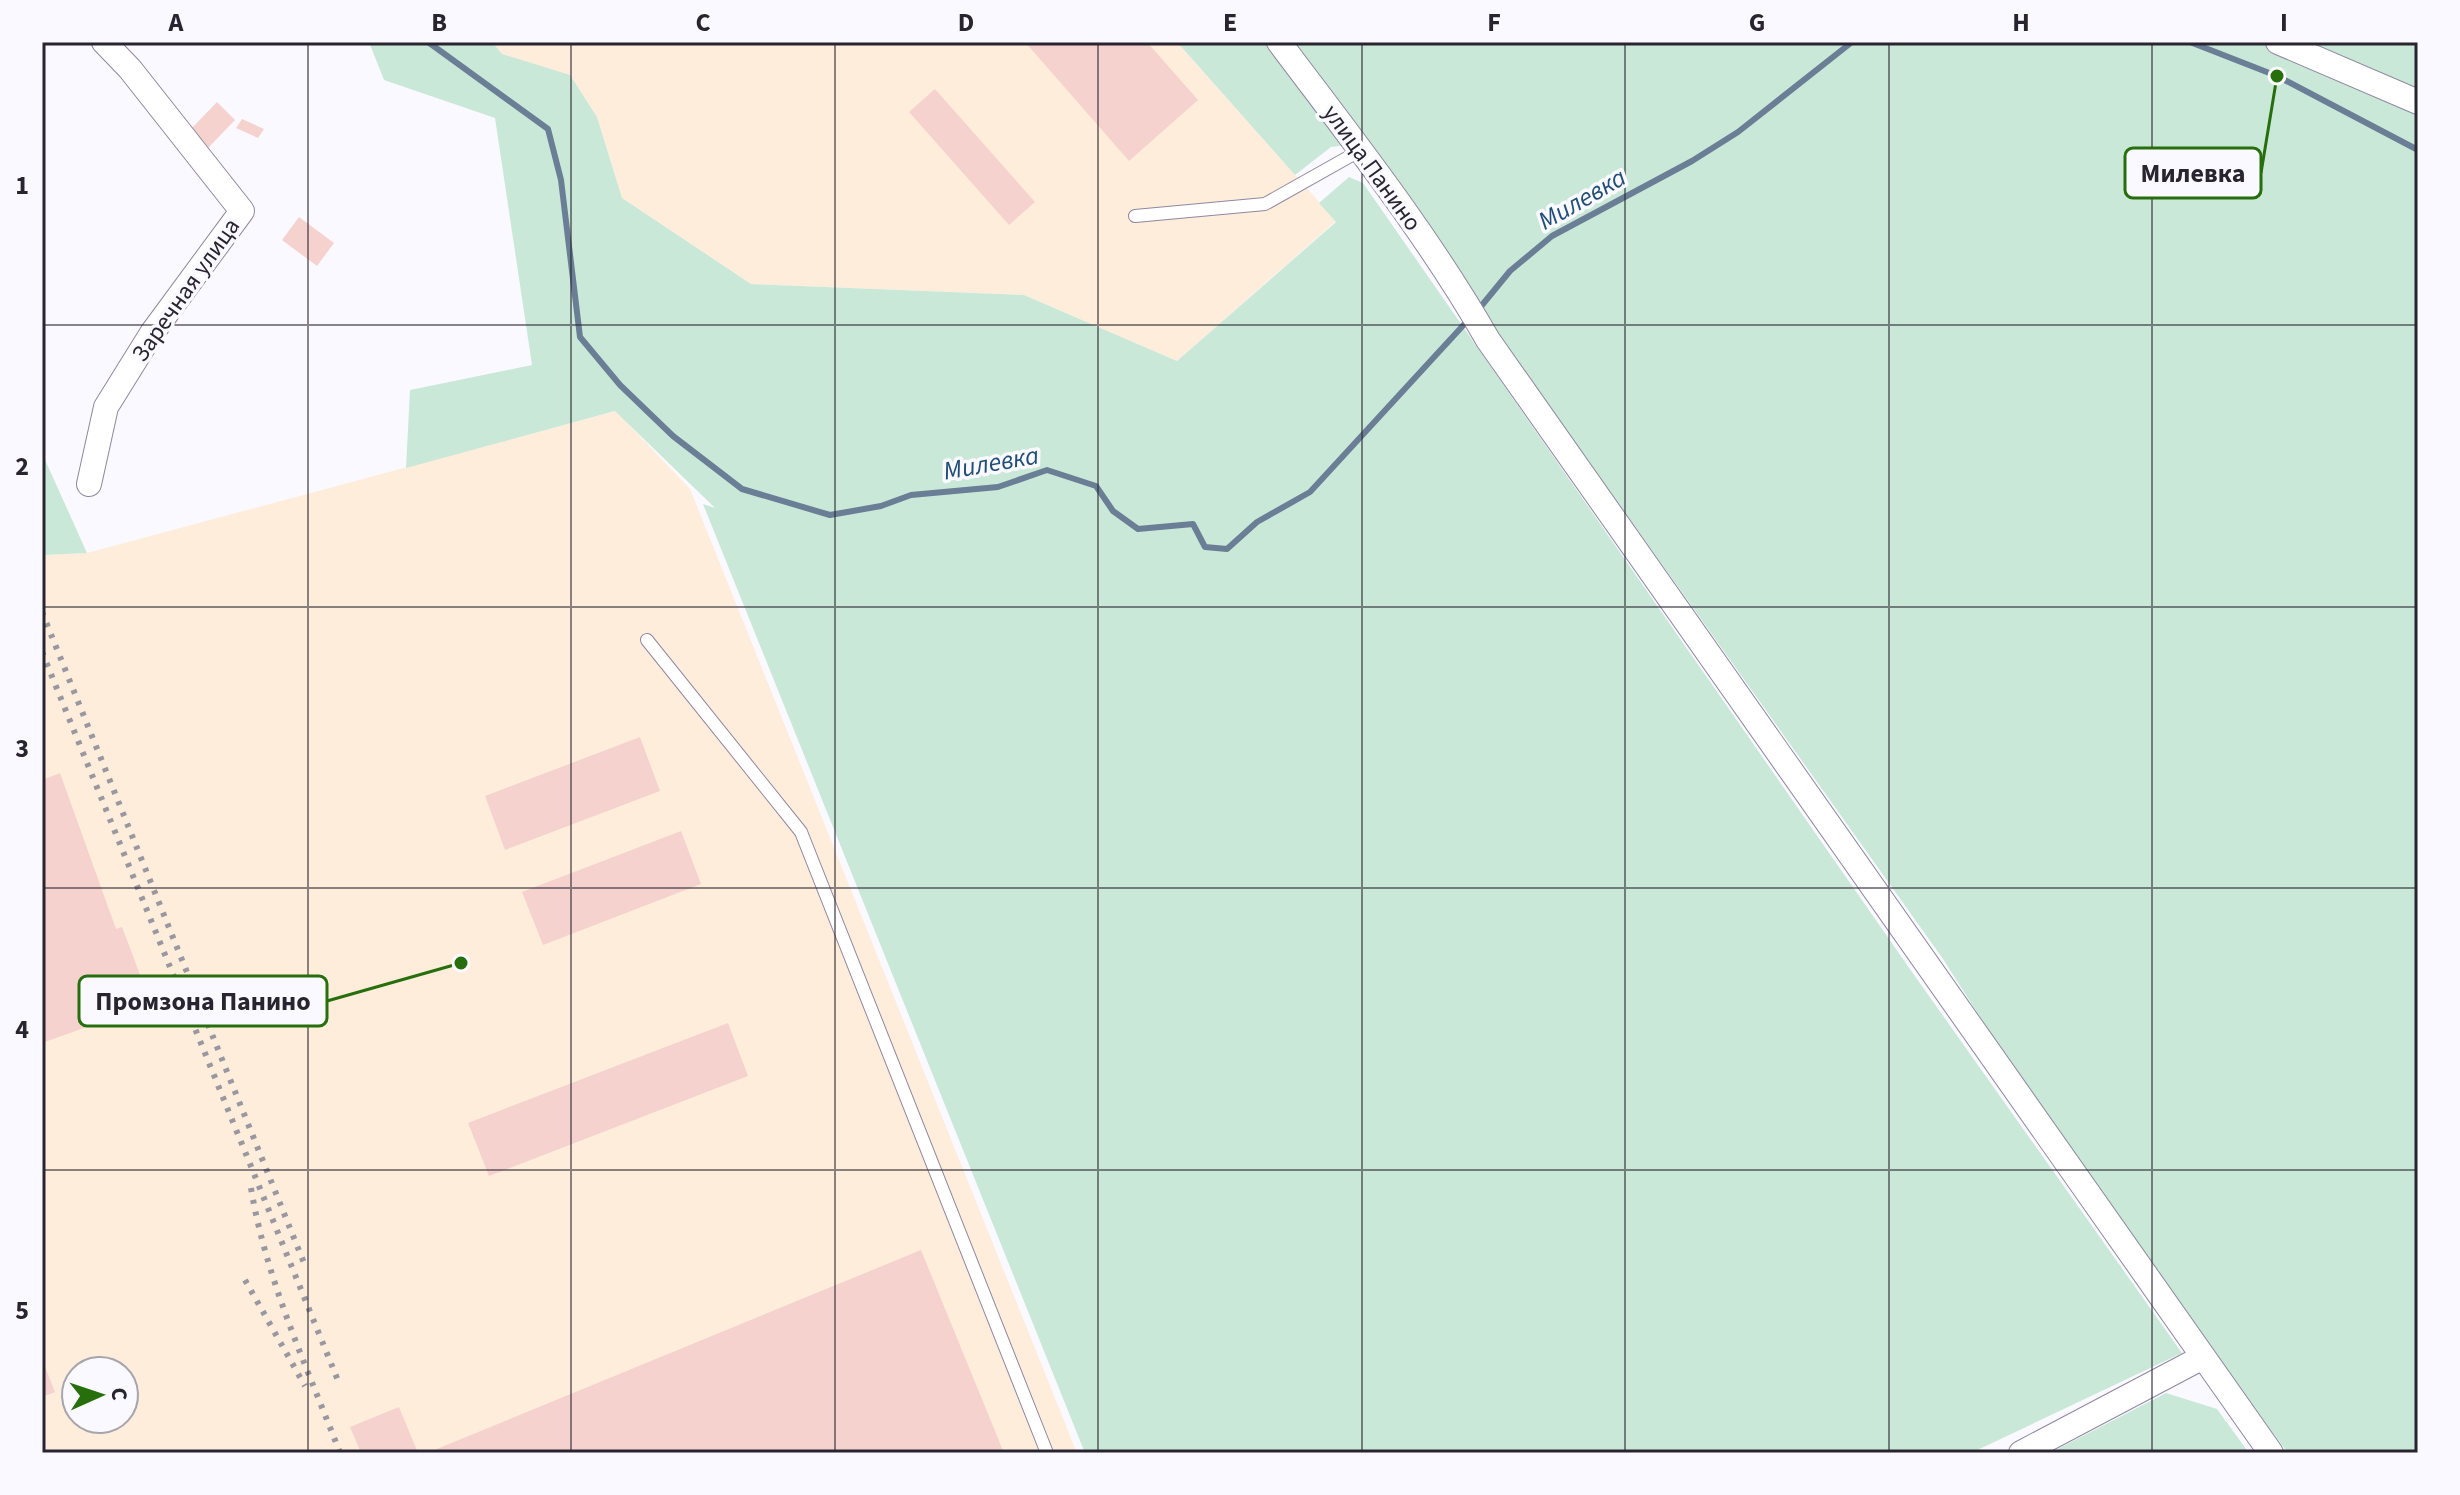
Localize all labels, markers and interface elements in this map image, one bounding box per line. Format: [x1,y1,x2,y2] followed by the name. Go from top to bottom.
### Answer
[168,4,185,41] text: A
[431,4,447,41] text: B
[695,4,711,41] text: C
[958,4,974,41] text: D
[1223,4,1237,41] text: E
[1487,4,1501,41] text: F
[1749,4,1765,41] text: G
[2012,4,2030,41] text: H
[2280,4,2288,41] text: I
[1314,98,1430,238] street label: улица Панино
[2125,148,2261,198] callout: Милевка
[2141,155,2245,192] text: Милевка
[1531,159,1633,239] water label: Милевка
[15,167,29,204] text: 1
[123,211,249,369] street label: Заречная улица
[940,436,1042,490] water label: Милевка
[15,448,29,485] text: 2
[15,730,29,767] text: 3
[79,976,327,1026] callout: Промзона Панино
[95,983,311,1020] text: Промзона Панино
[15,1011,29,1048] text: 4
[15,1292,29,1329] text: 5
[60,1355,140,1435] north arrow
[103,1387,135,1401] text: С

